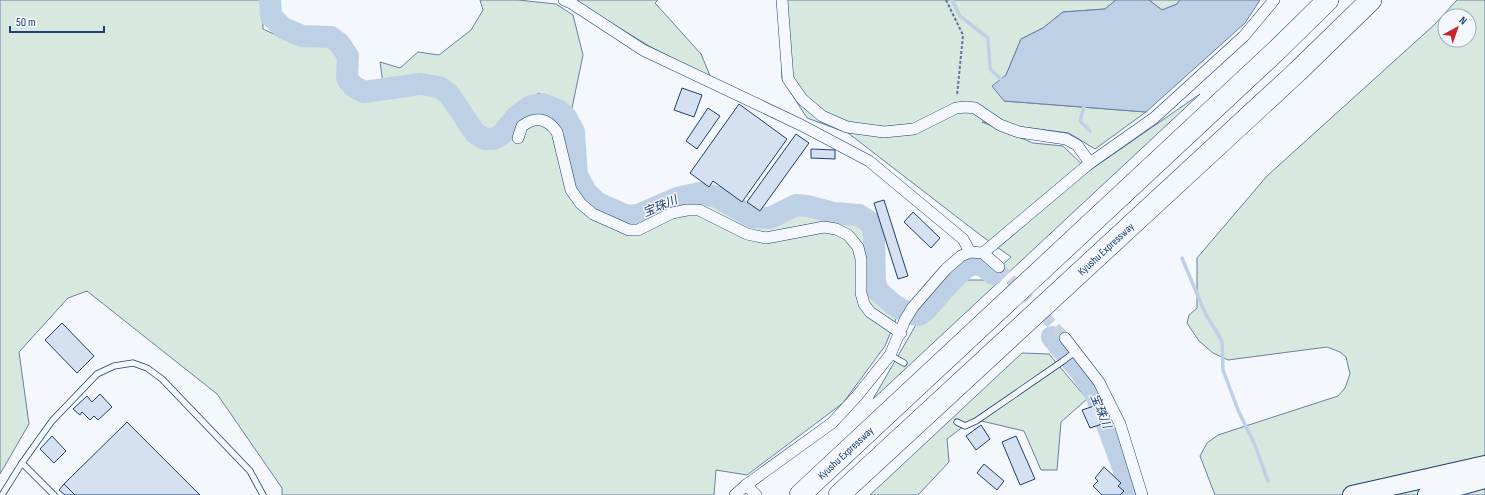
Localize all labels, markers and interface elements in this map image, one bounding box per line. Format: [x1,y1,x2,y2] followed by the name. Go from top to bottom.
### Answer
[10,8,104,34] scale bar
[1437,8,1477,48] north arrow
[1457,14,1470,28] text: N
[16,15,36,30] text: 50 m
[641,192,682,220] water label: 宝珠川
[1075,220,1137,278] street label: Kyushu Expressway
[1087,392,1115,433] water label: 宝珠川
[815,423,877,482] street label: Kyushu Expressway

